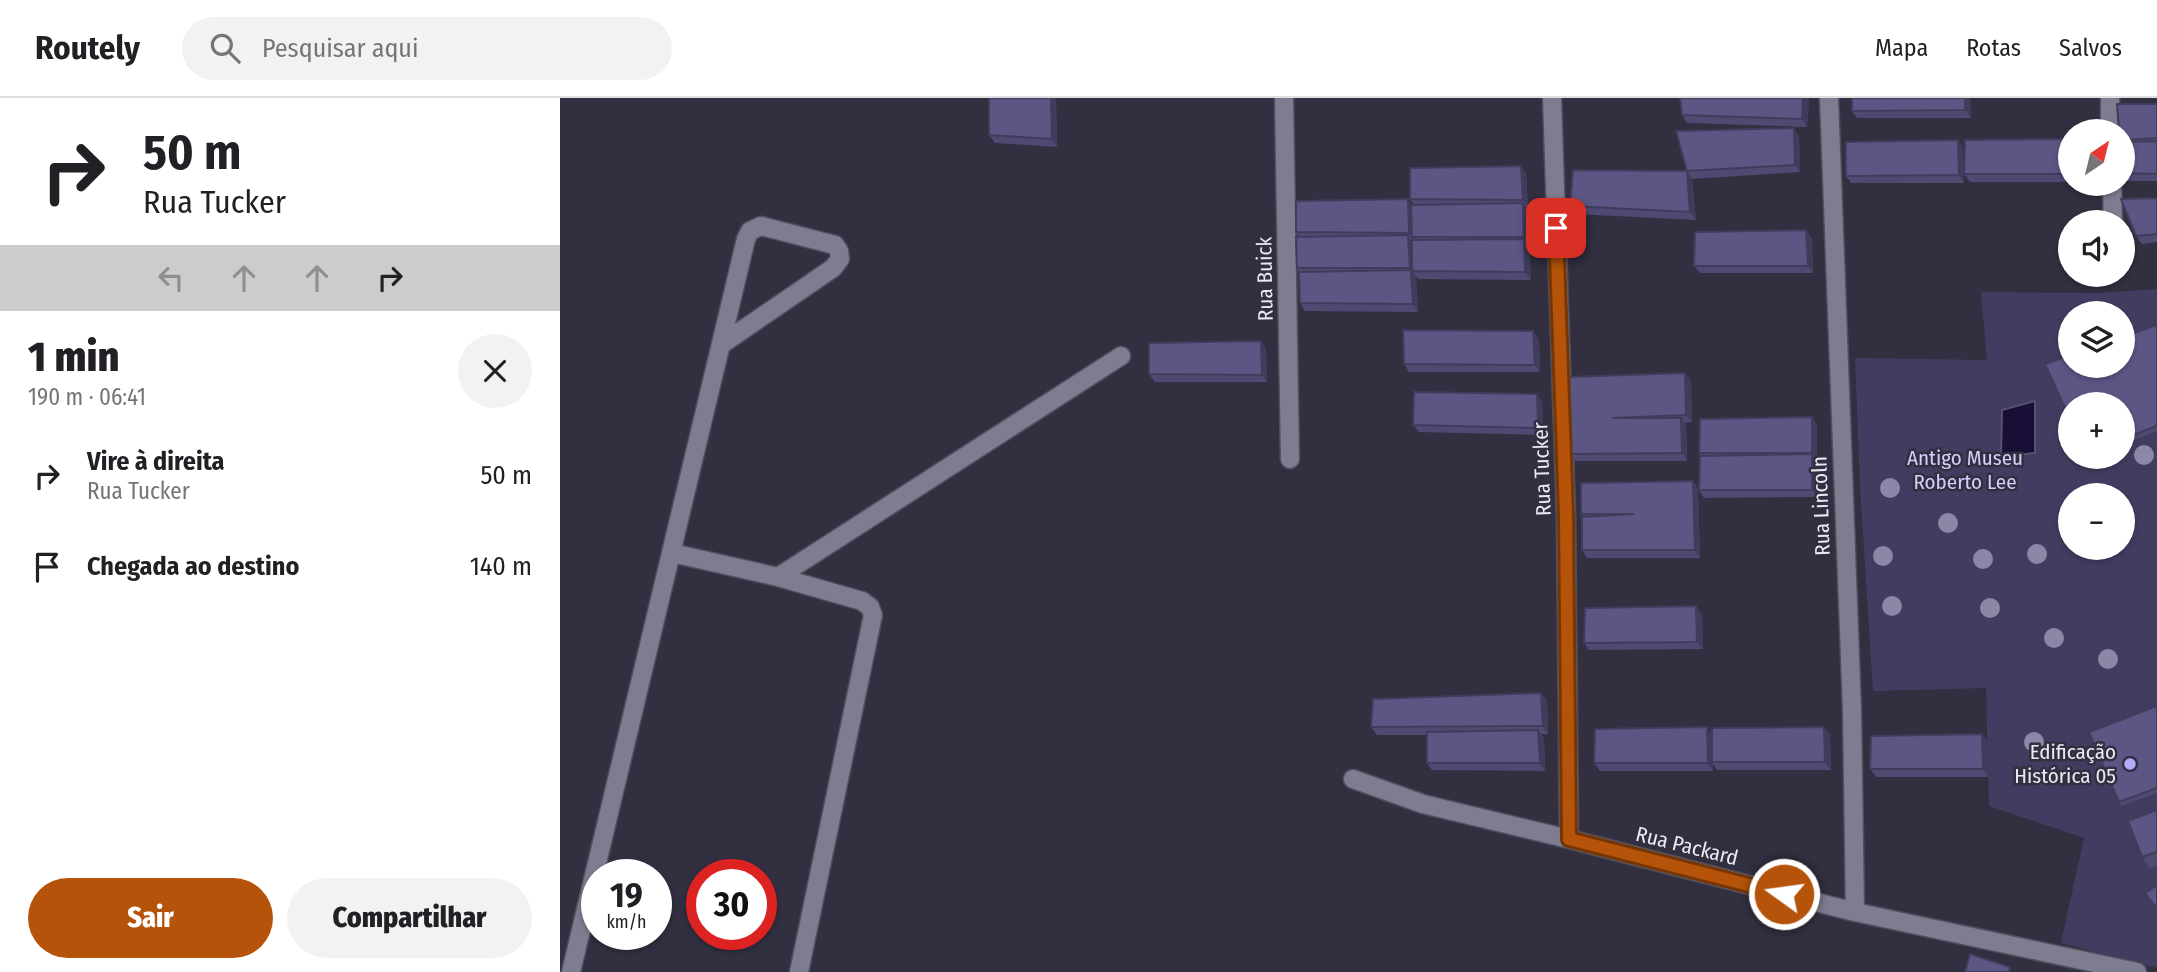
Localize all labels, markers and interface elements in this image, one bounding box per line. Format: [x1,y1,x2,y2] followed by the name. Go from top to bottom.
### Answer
[182,17,672,80] search box
[35,28,140,68] text: Routely
[206,29,244,67] icon: search
[262,33,418,64] text: Pesquisar aqui
[1875,34,1928,62] text: Mapa
[1966,34,2021,62] text: Rotas
[2059,34,2122,62] text: Salvos
[2058,119,2135,196] north arrow
[2058,119,2135,560] map controls
[143,123,241,182] text: 50 m
[28,126,119,217] icon: right
[143,183,286,221] text: Rua Tucker
[1526,198,1586,258] pin
[1537,209,1575,247] icon: arrive
[2058,210,2135,287] button: sound
[1251,236,1279,321] street label: Rua Buick
[152,259,190,297] icon: left
[225,259,263,297] icon: ahead
[298,259,336,297] icon: ahead
[371,259,409,297] icon: right
[2058,301,2135,378] button: layers
[28,332,119,382] text: 1 min
[458,334,532,408] button: close
[28,383,146,411] text: 190 m · 06:41
[2058,392,2135,469] button: +
[1527,421,1557,516] street label: Rua Tucker
[1907,445,2023,495] park label: Antigo Museu Roberto Lee
[87,446,225,477] text: Vire à direita
[1806,456,1836,556] street label: Rua Lincoln
[28,457,66,495] icon: right
[480,460,532,491] text: 50 m
[87,477,190,505] text: Rua Tucker
[2058,483,2135,560] button: −
[28,548,66,586] icon: arrive
[87,551,299,582] text: Chegada ao destino
[470,551,532,582] text: 140 m
[2014,739,2116,789] place label: Edificação Histórica 05
[2122,756,2138,772] marker: Edificação Histórica 05
[1633,821,1741,871] street label: Rua Packard
[1747,857,1821,931] position arrow
[686,859,777,950] speed limit sign: 30
[610,874,643,916] text: 19
[28,878,273,958] button: Sair
[287,878,532,958] button: Compartilhar
[606,911,647,933] text: km/h

